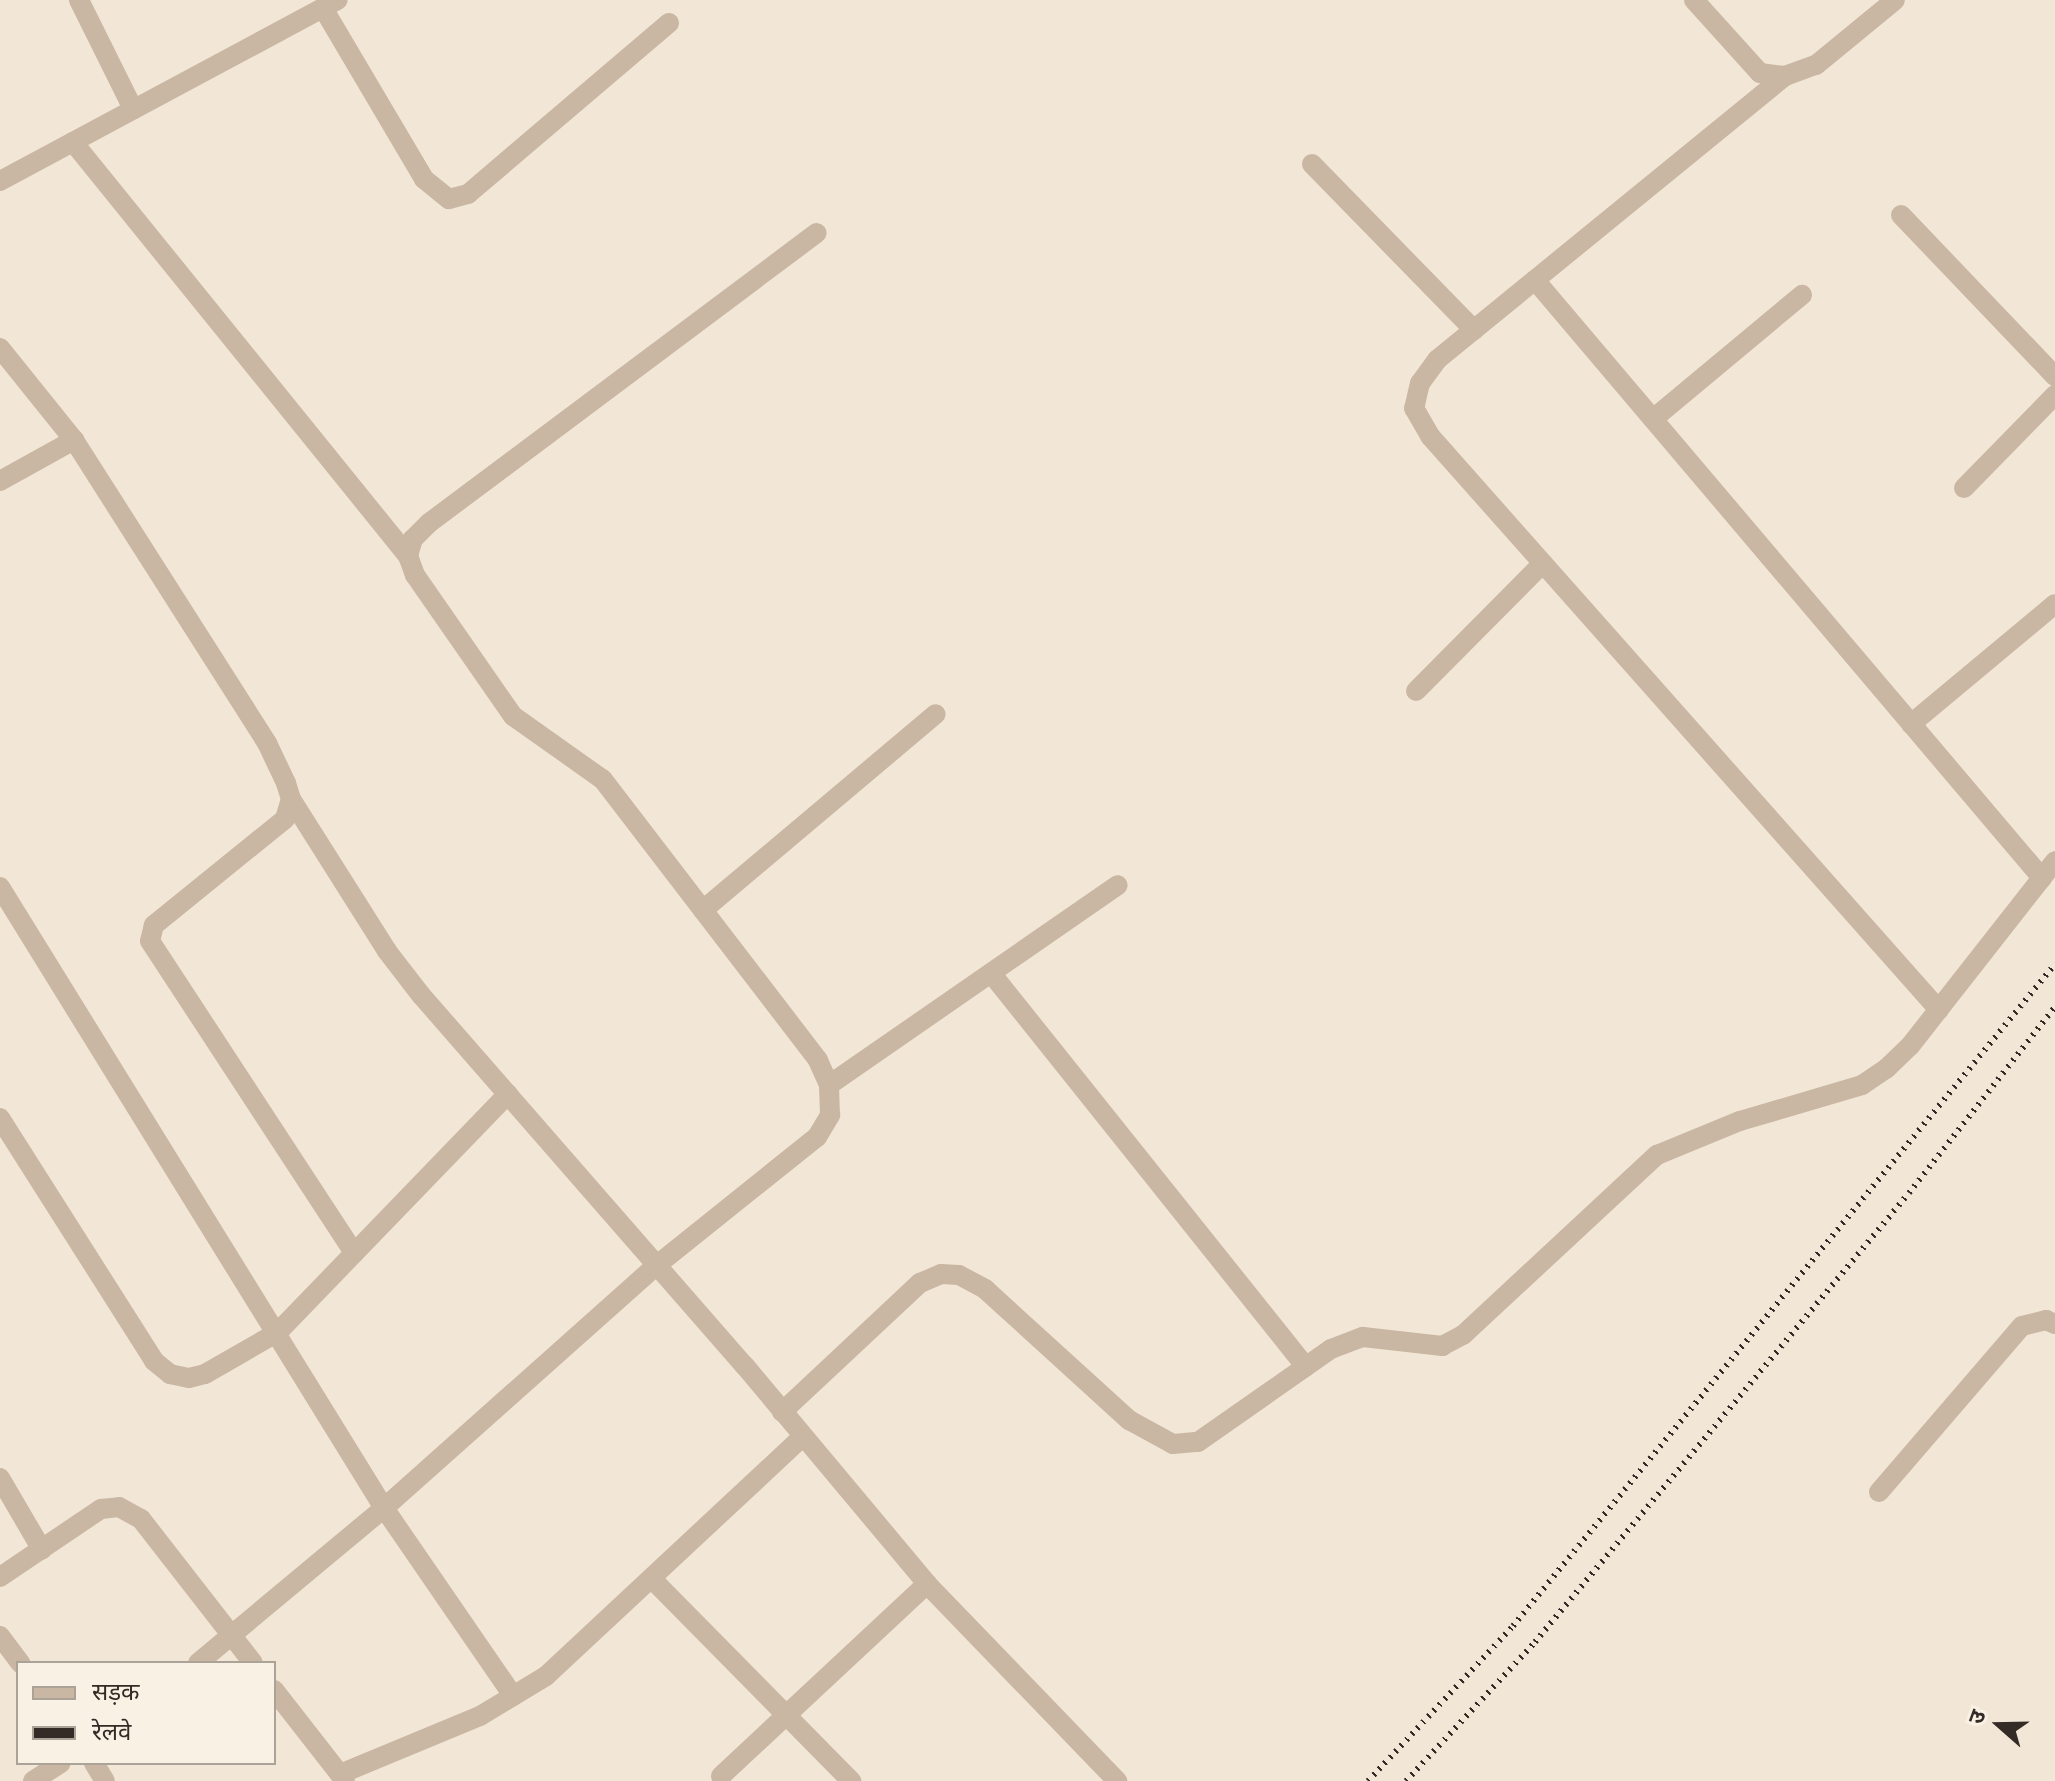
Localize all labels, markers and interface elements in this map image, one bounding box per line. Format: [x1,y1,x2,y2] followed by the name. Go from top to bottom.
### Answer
[16,1661,276,1765] legend
[92,1676,140,1705] text: सड़क
[1959,1685,2039,1765] north arrow
[1961,1706,1991,1727] text: उ
[92,1716,131,1745] text: रेलवे

